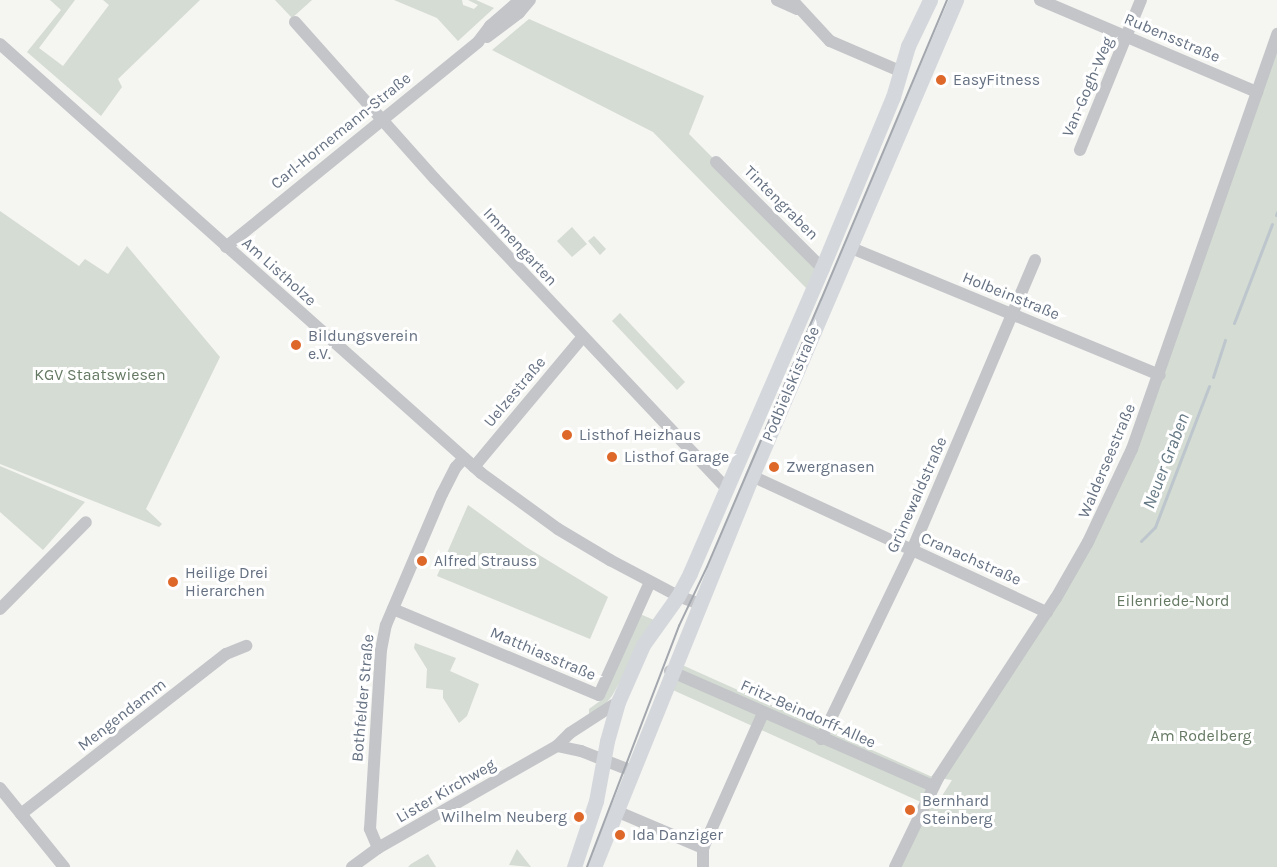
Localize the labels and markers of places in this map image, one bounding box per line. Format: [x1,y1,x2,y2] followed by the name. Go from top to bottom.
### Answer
[953,70,1040,90] place label: EasyFitness
[934,73,948,87] marker: EasyFitness
[308,326,418,364] place label: Bildungsverein e.V.
[289,338,303,352] marker: Bildungsverein e.V.
[579,425,701,445] place label: Listhof Heizhaus
[560,428,574,442] marker: Listhof Heizhaus
[624,447,729,467] place label: Listhof Garage
[605,450,619,464] marker: Listhof Garage
[786,457,875,477] place label: Zwergnasen
[767,460,781,474] marker: Zwergnasen
[434,551,537,571] place label: Alfred Strauss
[415,554,429,568] marker: Alfred Strauss
[185,563,268,601] place label: Heilige Drei Hierarchen
[166,575,180,589] marker: Heilige Drei Hierarchen
[922,791,993,829] place label: Bernhard Steinberg
[903,803,917,817] marker: Bernhard Steinberg
[441,807,567,827] place label: Wilhelm Neuberg
[572,810,586,824] marker: Wilhelm Neuberg
[632,825,723,845] place label: Ida Danziger
[613,828,627,842] marker: Ida Danziger

